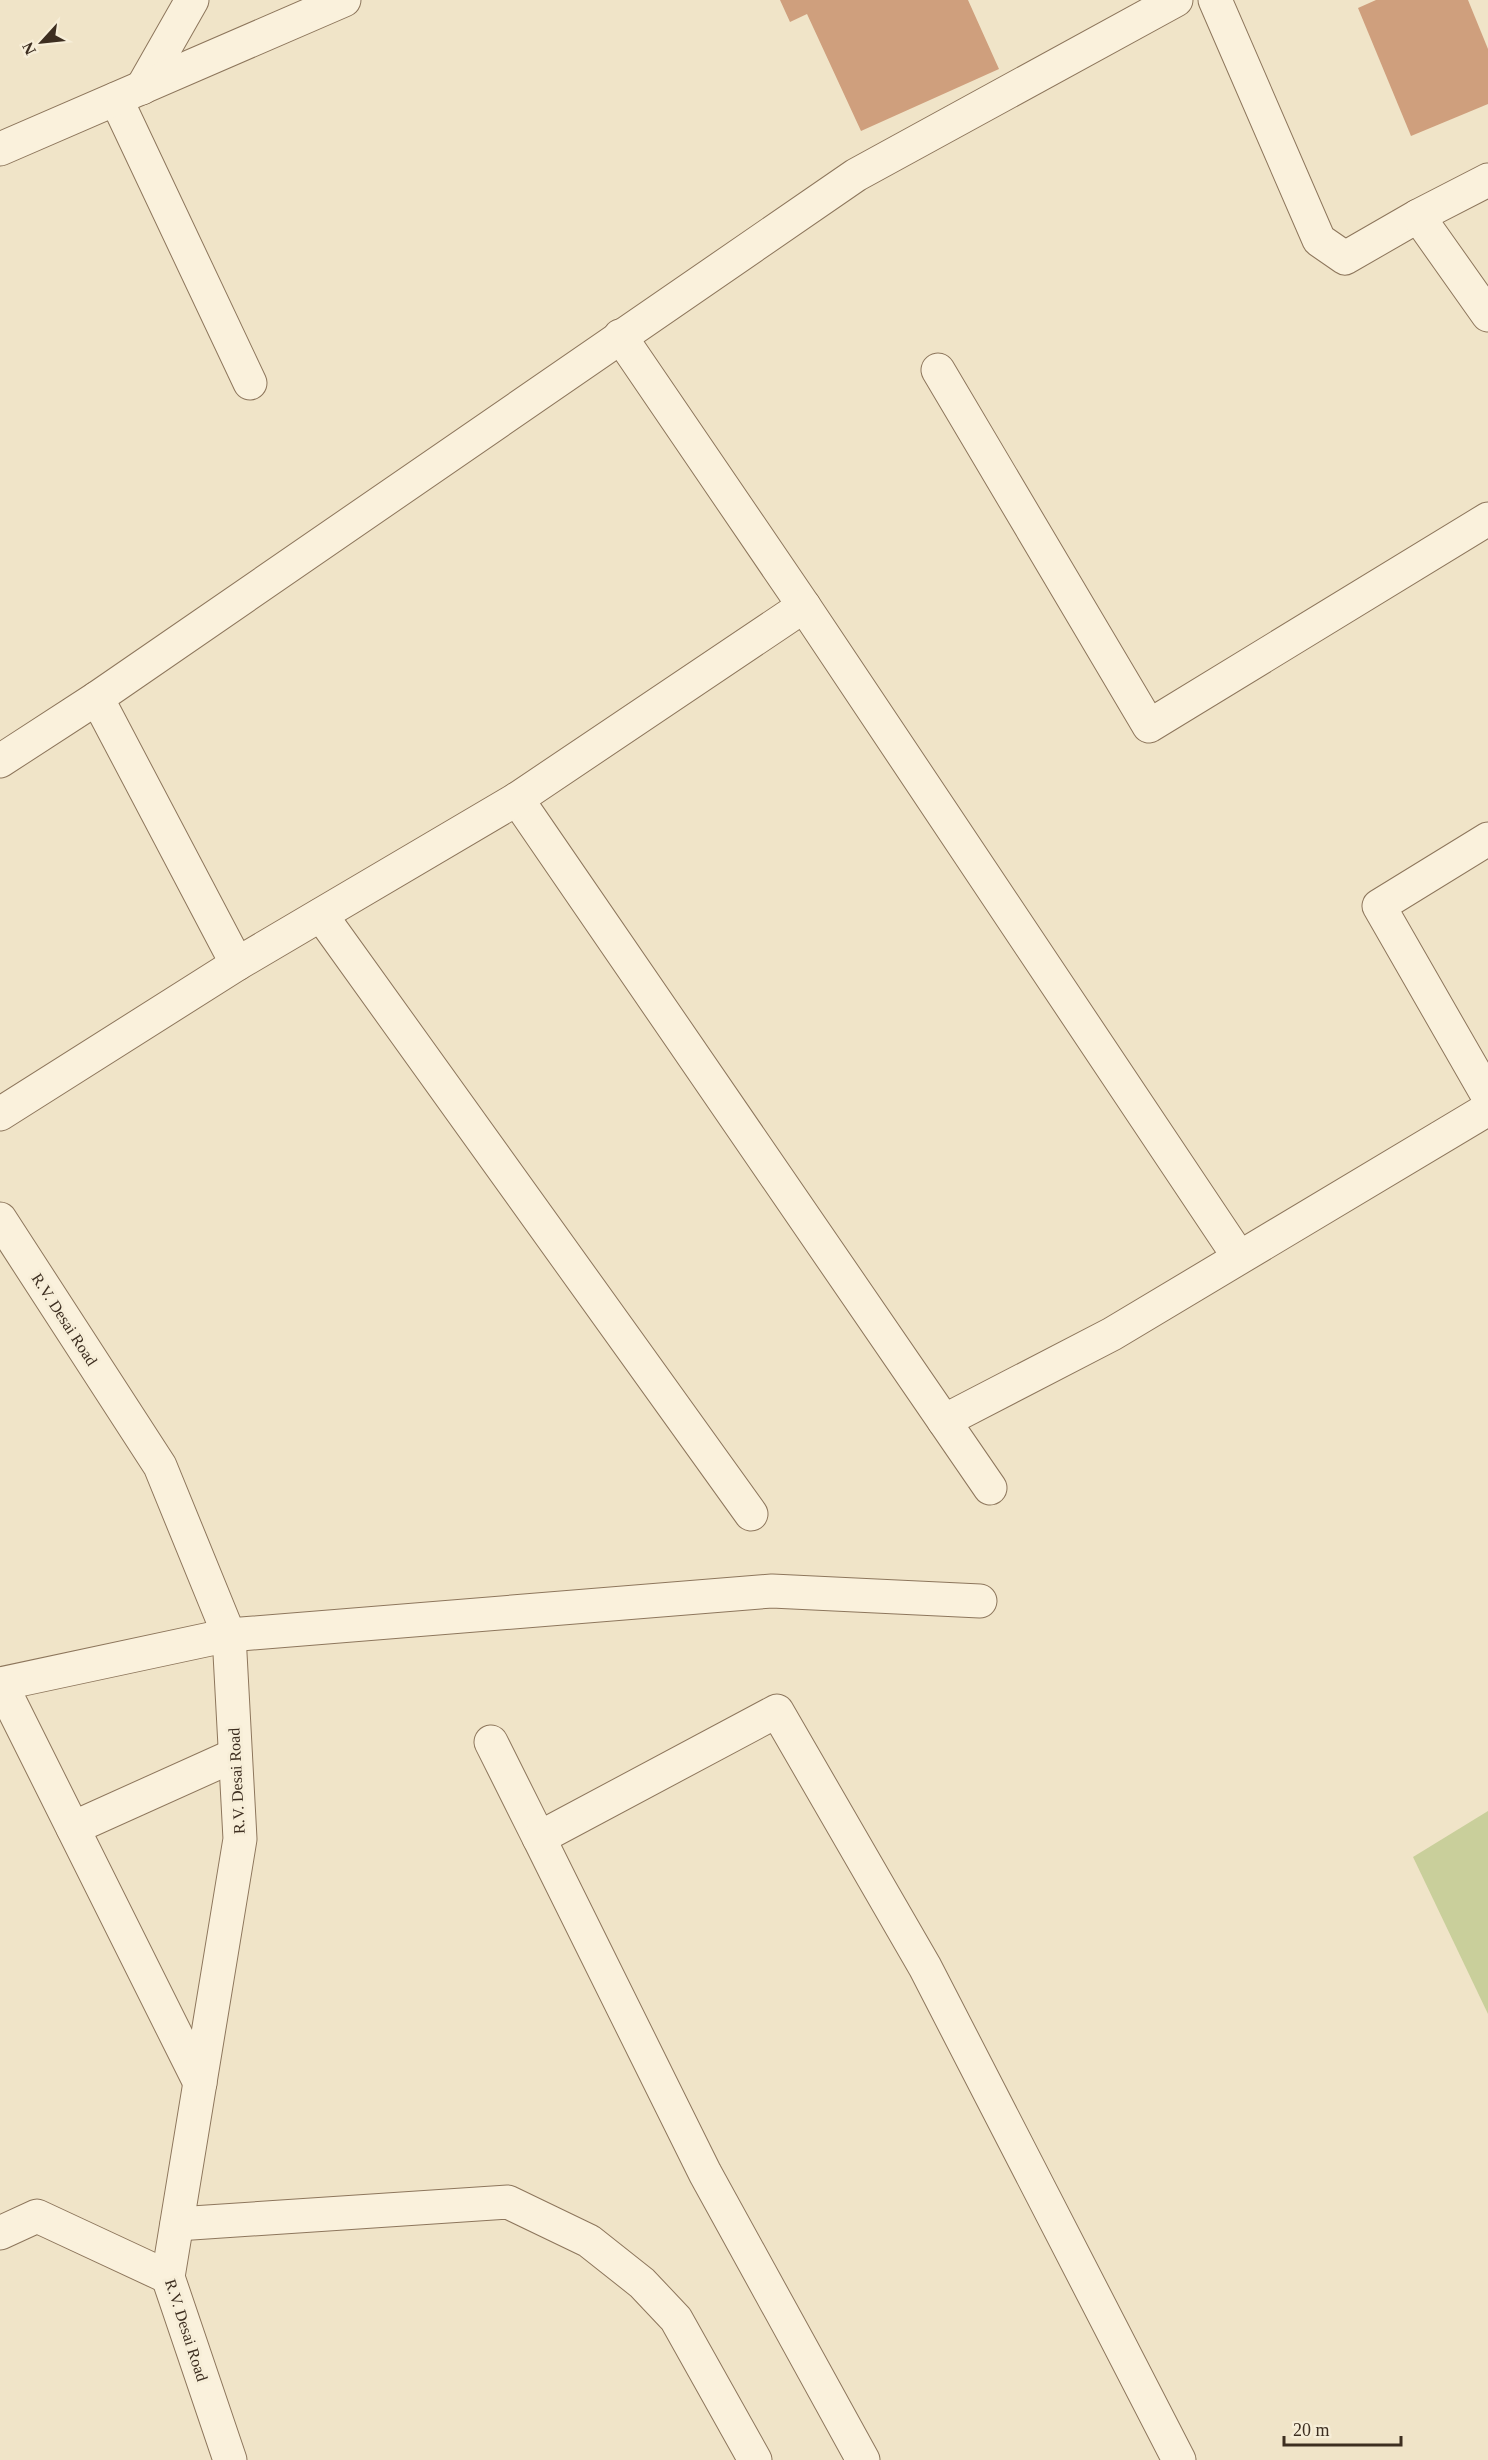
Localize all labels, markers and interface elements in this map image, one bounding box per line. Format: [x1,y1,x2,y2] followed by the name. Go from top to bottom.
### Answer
[12,12,72,72] north arrow
[19,39,39,58] text: N
[28,1270,101,1369] street label: R.V. Desai Road
[225,1727,248,1835] street label: R.V. Desai Road
[162,2277,211,2383] street label: R.V. Desai Road
[1284,2409,1401,2447] scale bar
[1293,2420,1330,2440] text: 20 m

